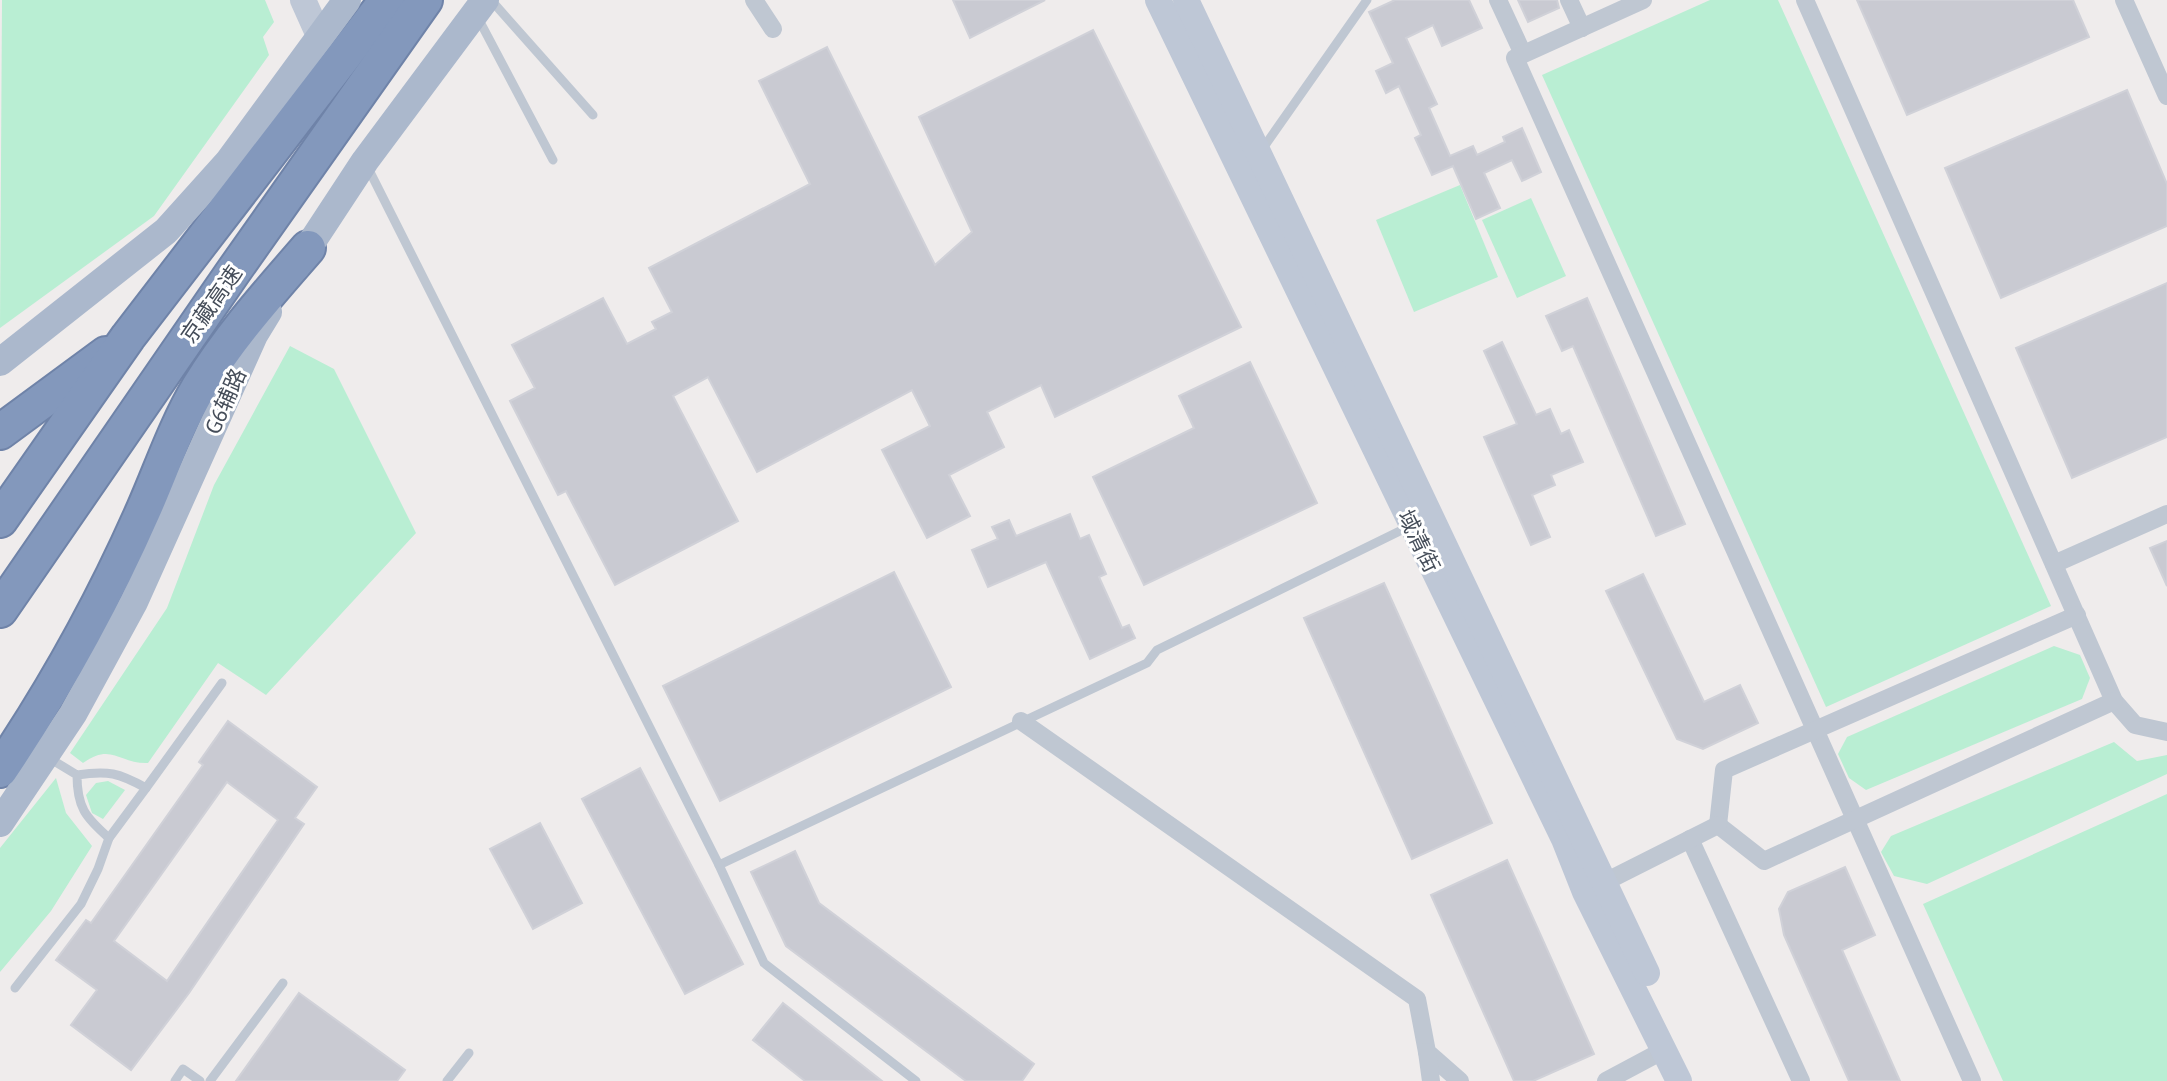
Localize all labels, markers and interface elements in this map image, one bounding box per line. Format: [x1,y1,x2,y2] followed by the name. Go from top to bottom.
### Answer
[174,260,248,348] street label: 京藏高速
[198,364,252,438] street label: G6辅路
[1392,505,1446,577] street label: 域清街

